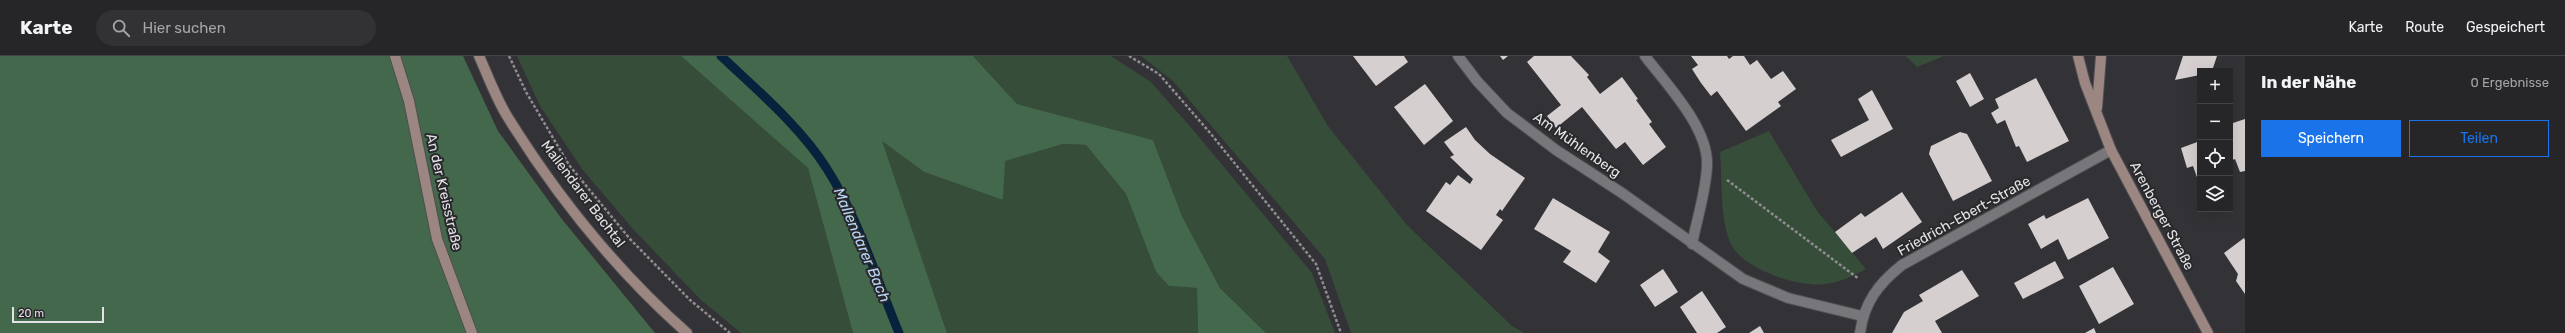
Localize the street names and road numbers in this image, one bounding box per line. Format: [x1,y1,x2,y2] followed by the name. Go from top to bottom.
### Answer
[1530,109,1624,181] street label: Am Mühlenberg
[422,132,466,252] street label: An der Kreisstraße
[537,137,629,251] street label: Mallendarer Bachtal
[2126,159,2198,273] street label: Arenberger Straße
[1894,172,2034,260] street label: Friedrich-Ebert-Straße

